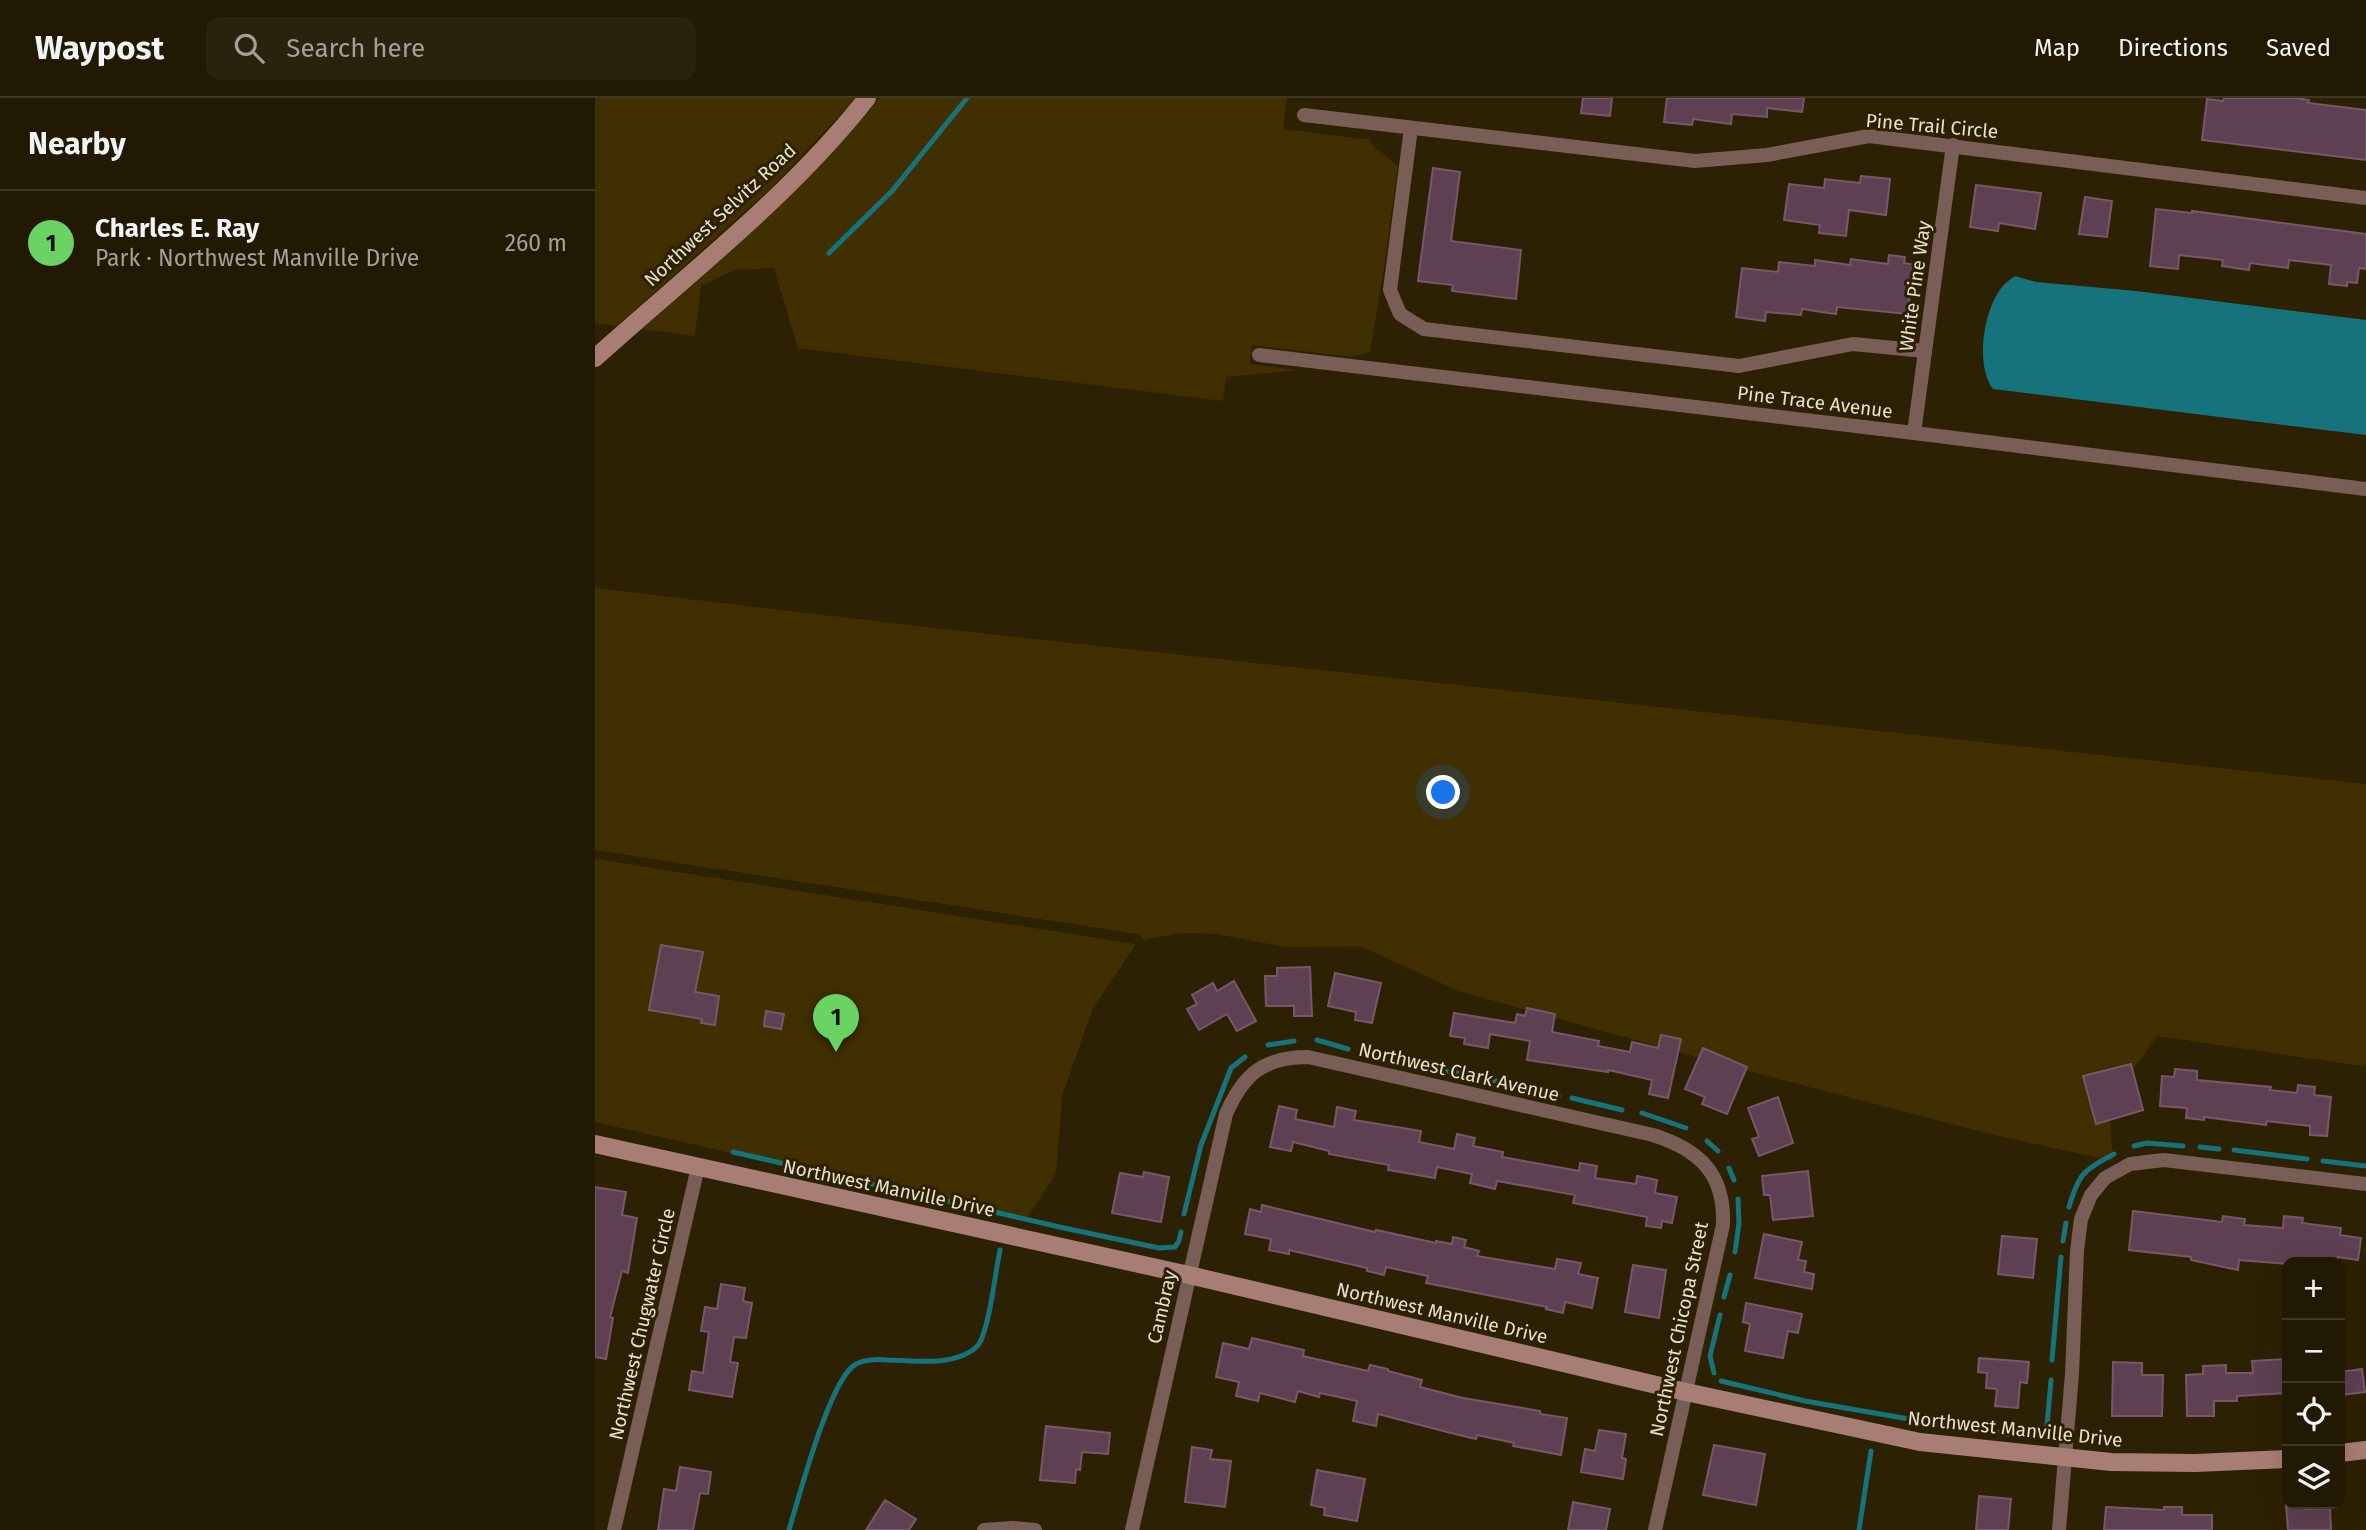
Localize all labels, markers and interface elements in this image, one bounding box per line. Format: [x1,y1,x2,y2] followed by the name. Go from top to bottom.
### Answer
[206,17,696,80] search box
[35,28,164,68] text: Waypost
[230,29,268,67] icon: search
[286,33,425,64] text: Search here
[2034,34,2080,62] text: Map
[2118,34,2228,62] text: Directions
[2266,34,2331,62] text: Saved
[1865,109,1999,143] street label: Pine Trail Circle
[28,126,126,162] text: Nearby
[639,139,801,291] street label: Northwest Selvitz Road
[95,213,259,244] text: Charles E. Ray
[1894,219,1936,353] street label: White Pine Way
[46,229,56,257] text: 1
[505,229,567,257] text: 260 m
[95,244,419,272] text: Park · Northwest Manville Drive
[1736,381,1894,423] street label: Pine Trace Avenue
[1426,775,1460,809] your location
[813,994,859,1052] pin: 1
[1356,1038,1562,1106] street label: Northwest Clark Avenue
[781,1154,997,1222] street label: Northwest Manville Drive
[604,1206,680,1442] street label: Northwest Chugwater Circle
[1645,1219,1713,1438] street label: Northwest Chicopa Street
[2282,1257,2345,1509] map controls
[2282,1257,2345,1320] button: +
[1142,1268,1182,1346] street label: Cambray
[1334,1278,1550,1348] street label: Northwest Manville Drive
[2282,1320,2345,1383] button: −
[2282,1383,2345,1446] button: locate
[1906,1406,2124,1452] street label: Northwest Manville Drive
[2282,1446,2345,1509] button: layers

